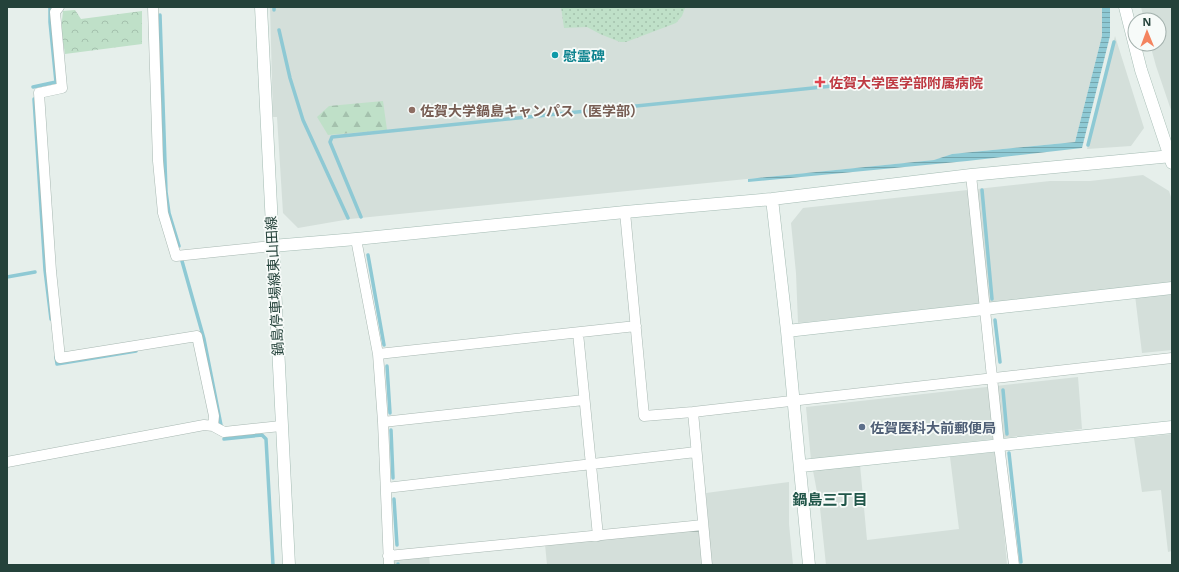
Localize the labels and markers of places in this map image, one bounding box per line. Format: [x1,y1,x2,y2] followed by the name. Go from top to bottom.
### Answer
[563,46,605,65] place label: 慰霊碑
[550,50,560,60] marker: 慰霊碑
[829,73,983,92] place label: 佐賀大学医学部附属病院
[814,76,826,88] marker: 佐賀大学医学部附属病院
[420,101,644,120] place label: 佐賀大学鍋島キャンパス（医学部）
[407,105,417,115] marker: 佐賀大学鍋島キャンパス（医学部）
[870,418,996,437] place label: 佐賀医科大前郵便局
[857,422,867,432] marker: 佐賀医科大前郵便局

